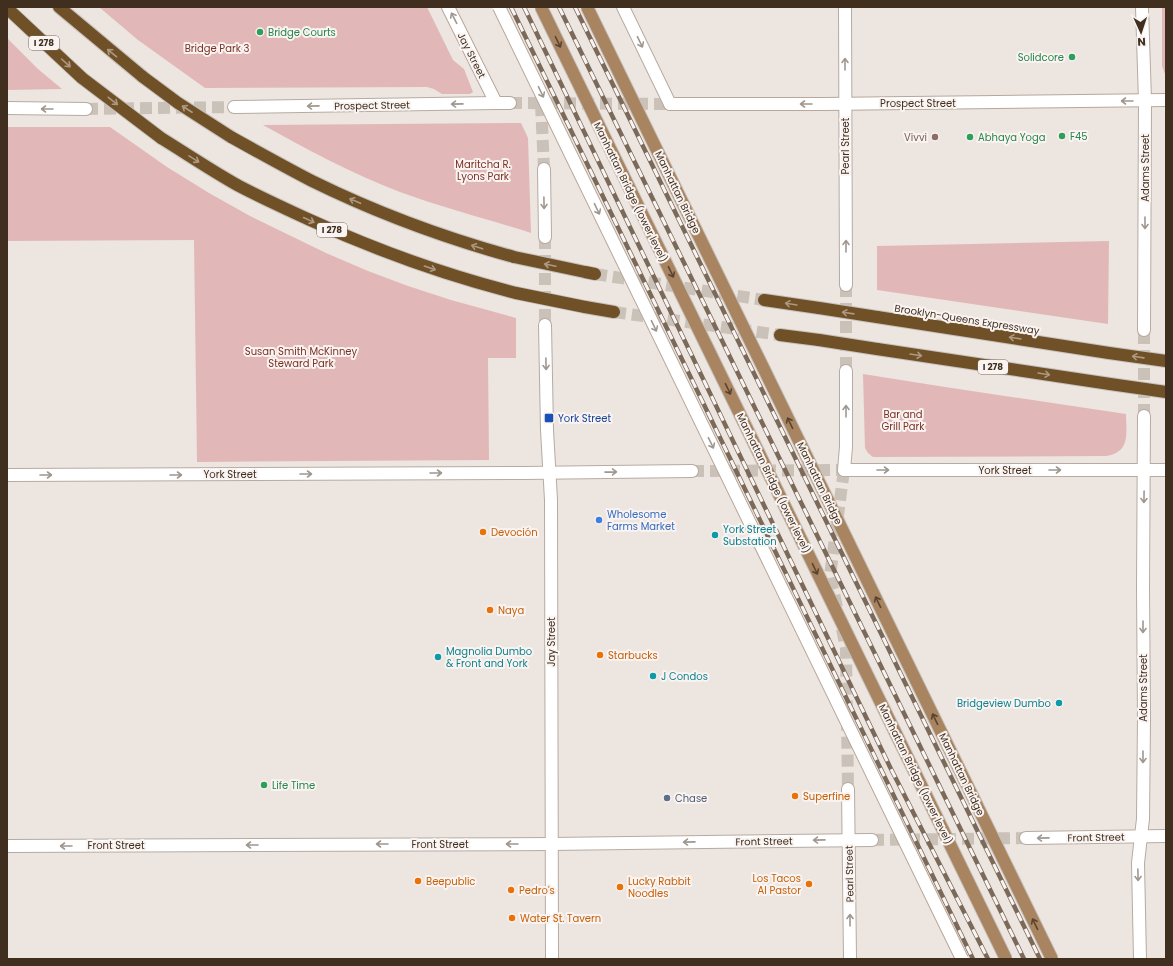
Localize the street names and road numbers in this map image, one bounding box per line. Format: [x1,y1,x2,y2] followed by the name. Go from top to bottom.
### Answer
[454,30,490,81] street label: Jay Street
[29,36,59,50] road number: I 278
[880,96,956,111] street label: Prospect Street
[334,97,410,114] street label: Prospect Street
[838,117,853,174] street label: Pearl Street
[590,120,671,265] street label: Manhattan Bridge (lower level)
[1138,134,1153,202] street label: Adams Street
[651,148,704,236] street label: Manhattan Bridge
[317,223,347,237] road number: I 278
[893,301,1041,338] street label: Brooklyn-Queens Expressway
[978,360,1008,374] road number: I 278
[733,411,814,556] street label: Manhattan Bridge (lower level)
[793,439,846,527] street label: Manhattan Bridge
[978,463,1032,478] street label: York Street
[203,467,257,482] street label: York Street
[544,617,559,667] street label: Jay Street
[1136,654,1151,722] street label: Adams Street
[875,702,956,847] street label: Manhattan Bridge (lower level)
[935,730,988,818] street label: Manhattan Bridge
[1067,829,1125,845] street label: Front Street
[735,833,793,849] street label: Front Street
[411,837,469,852] street label: Front Street
[87,838,145,853] street label: Front Street
[841,845,857,903] street label: Pearl Street

